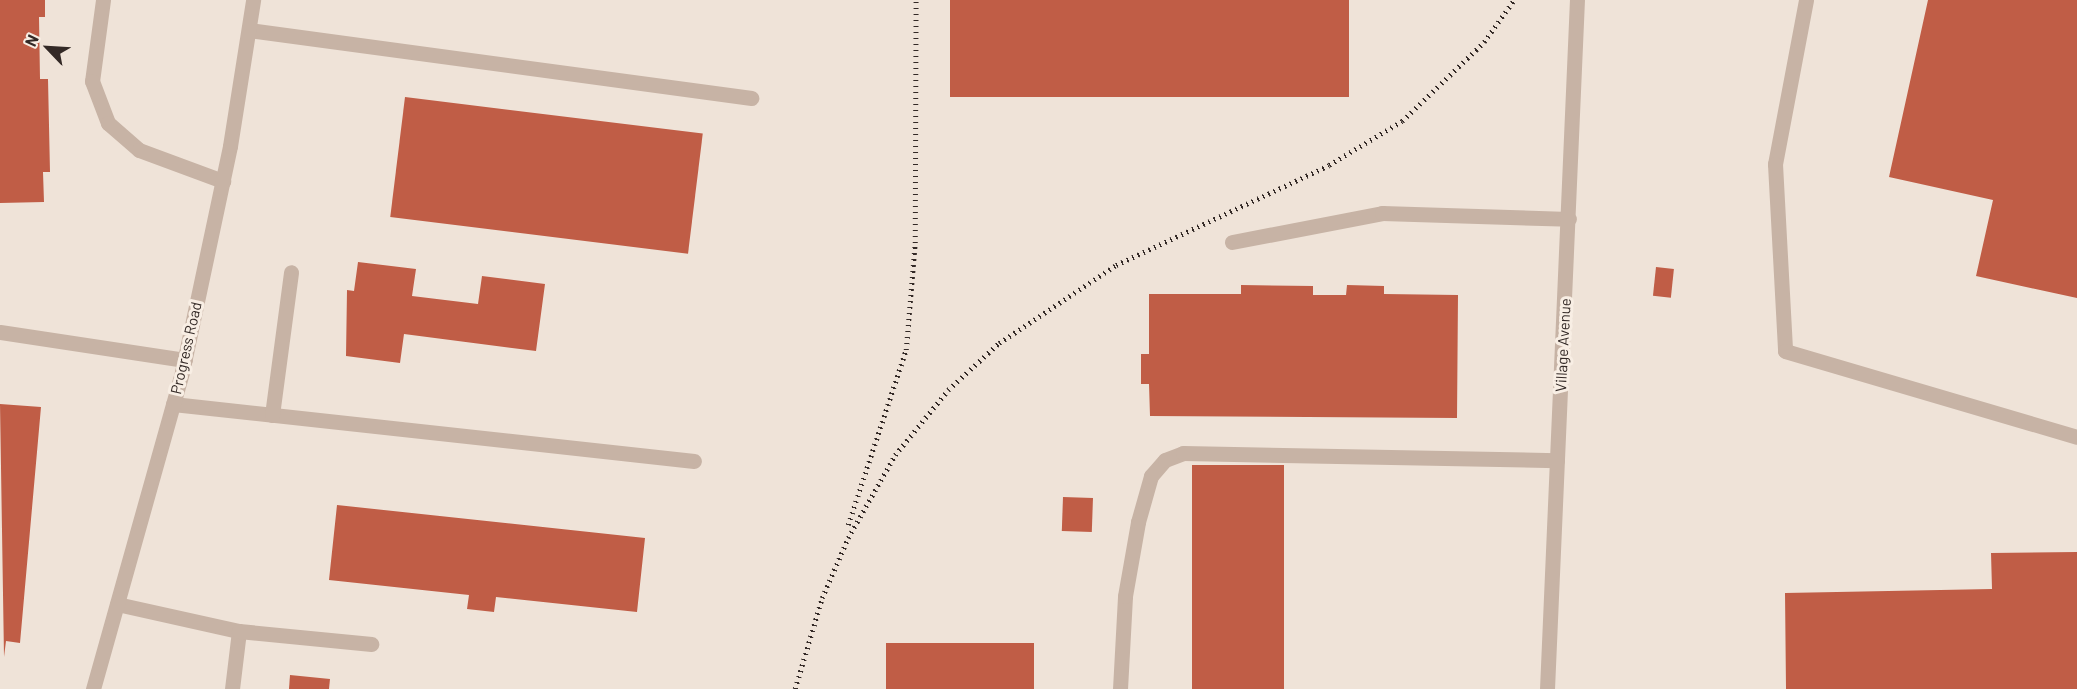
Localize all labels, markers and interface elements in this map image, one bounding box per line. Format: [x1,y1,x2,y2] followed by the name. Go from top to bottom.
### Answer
[18,18,78,78] north arrow
[20,31,42,49] text: N
[1552,298,1574,392] street label: Village Avenue
[167,300,205,396] street label: Progress Road

